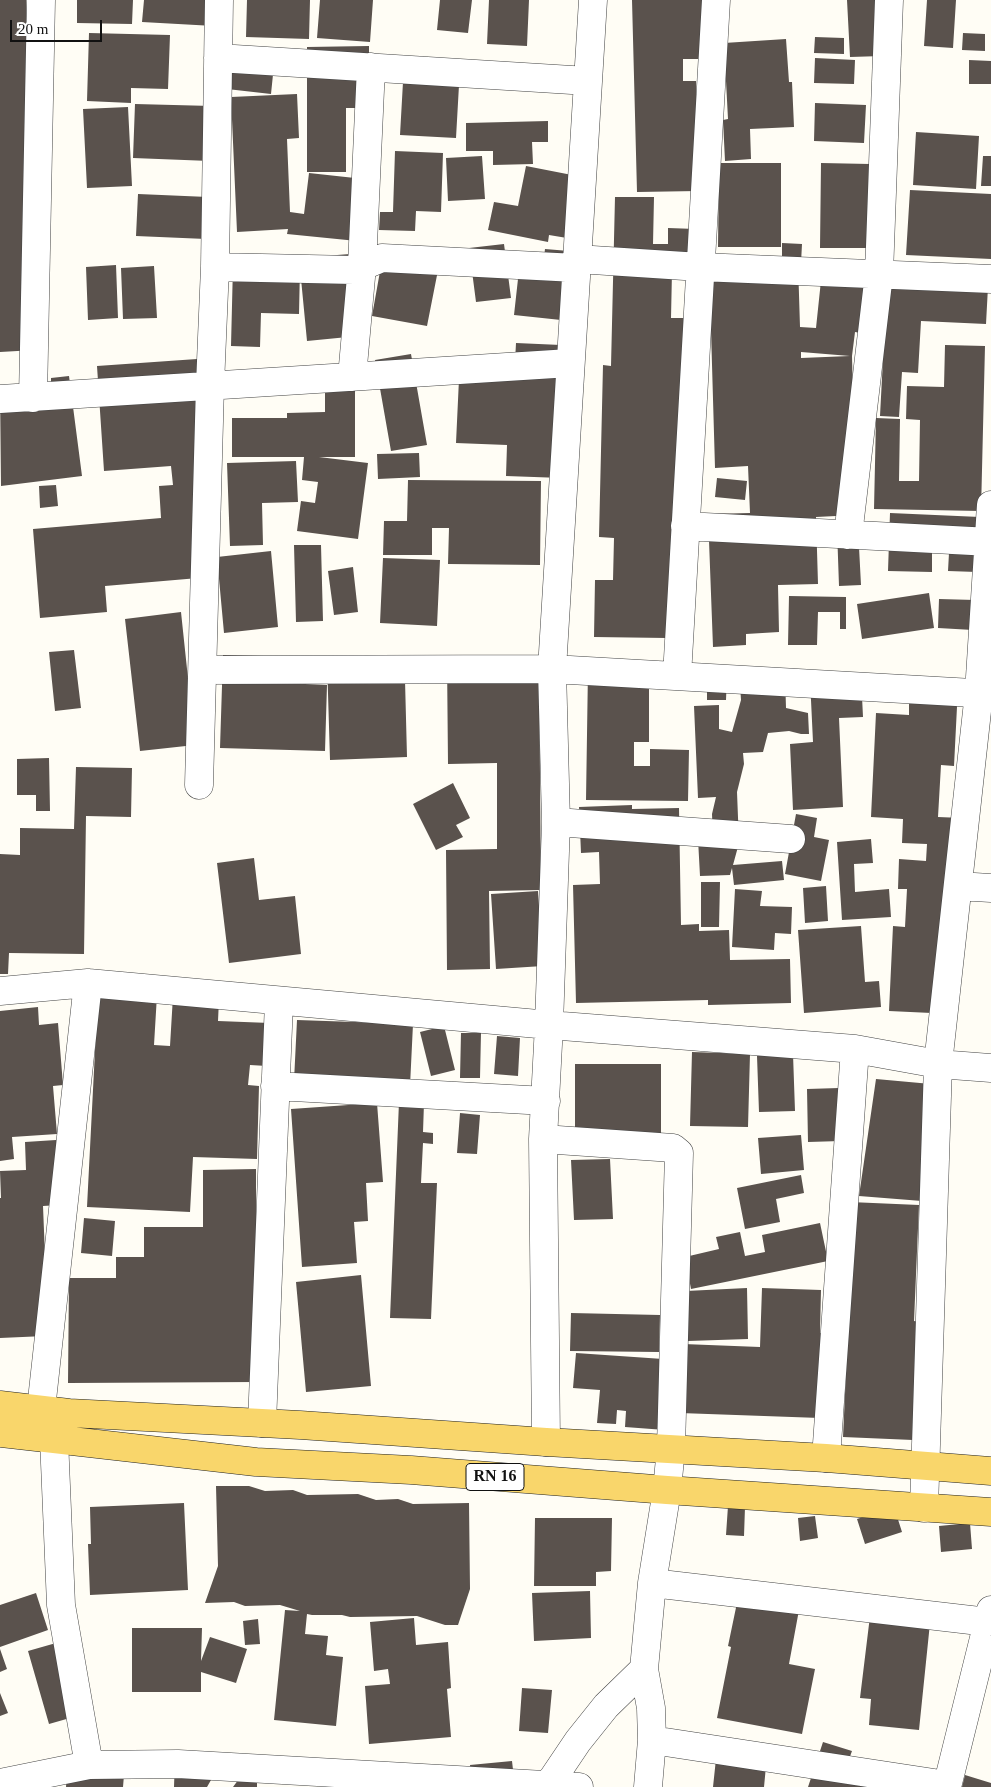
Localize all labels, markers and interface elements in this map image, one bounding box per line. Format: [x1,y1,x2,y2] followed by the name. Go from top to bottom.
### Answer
[12,10,105,42] scale bar
[18,21,48,37] text: 20 m
[466,1464,524,1490] road number: RN 16

